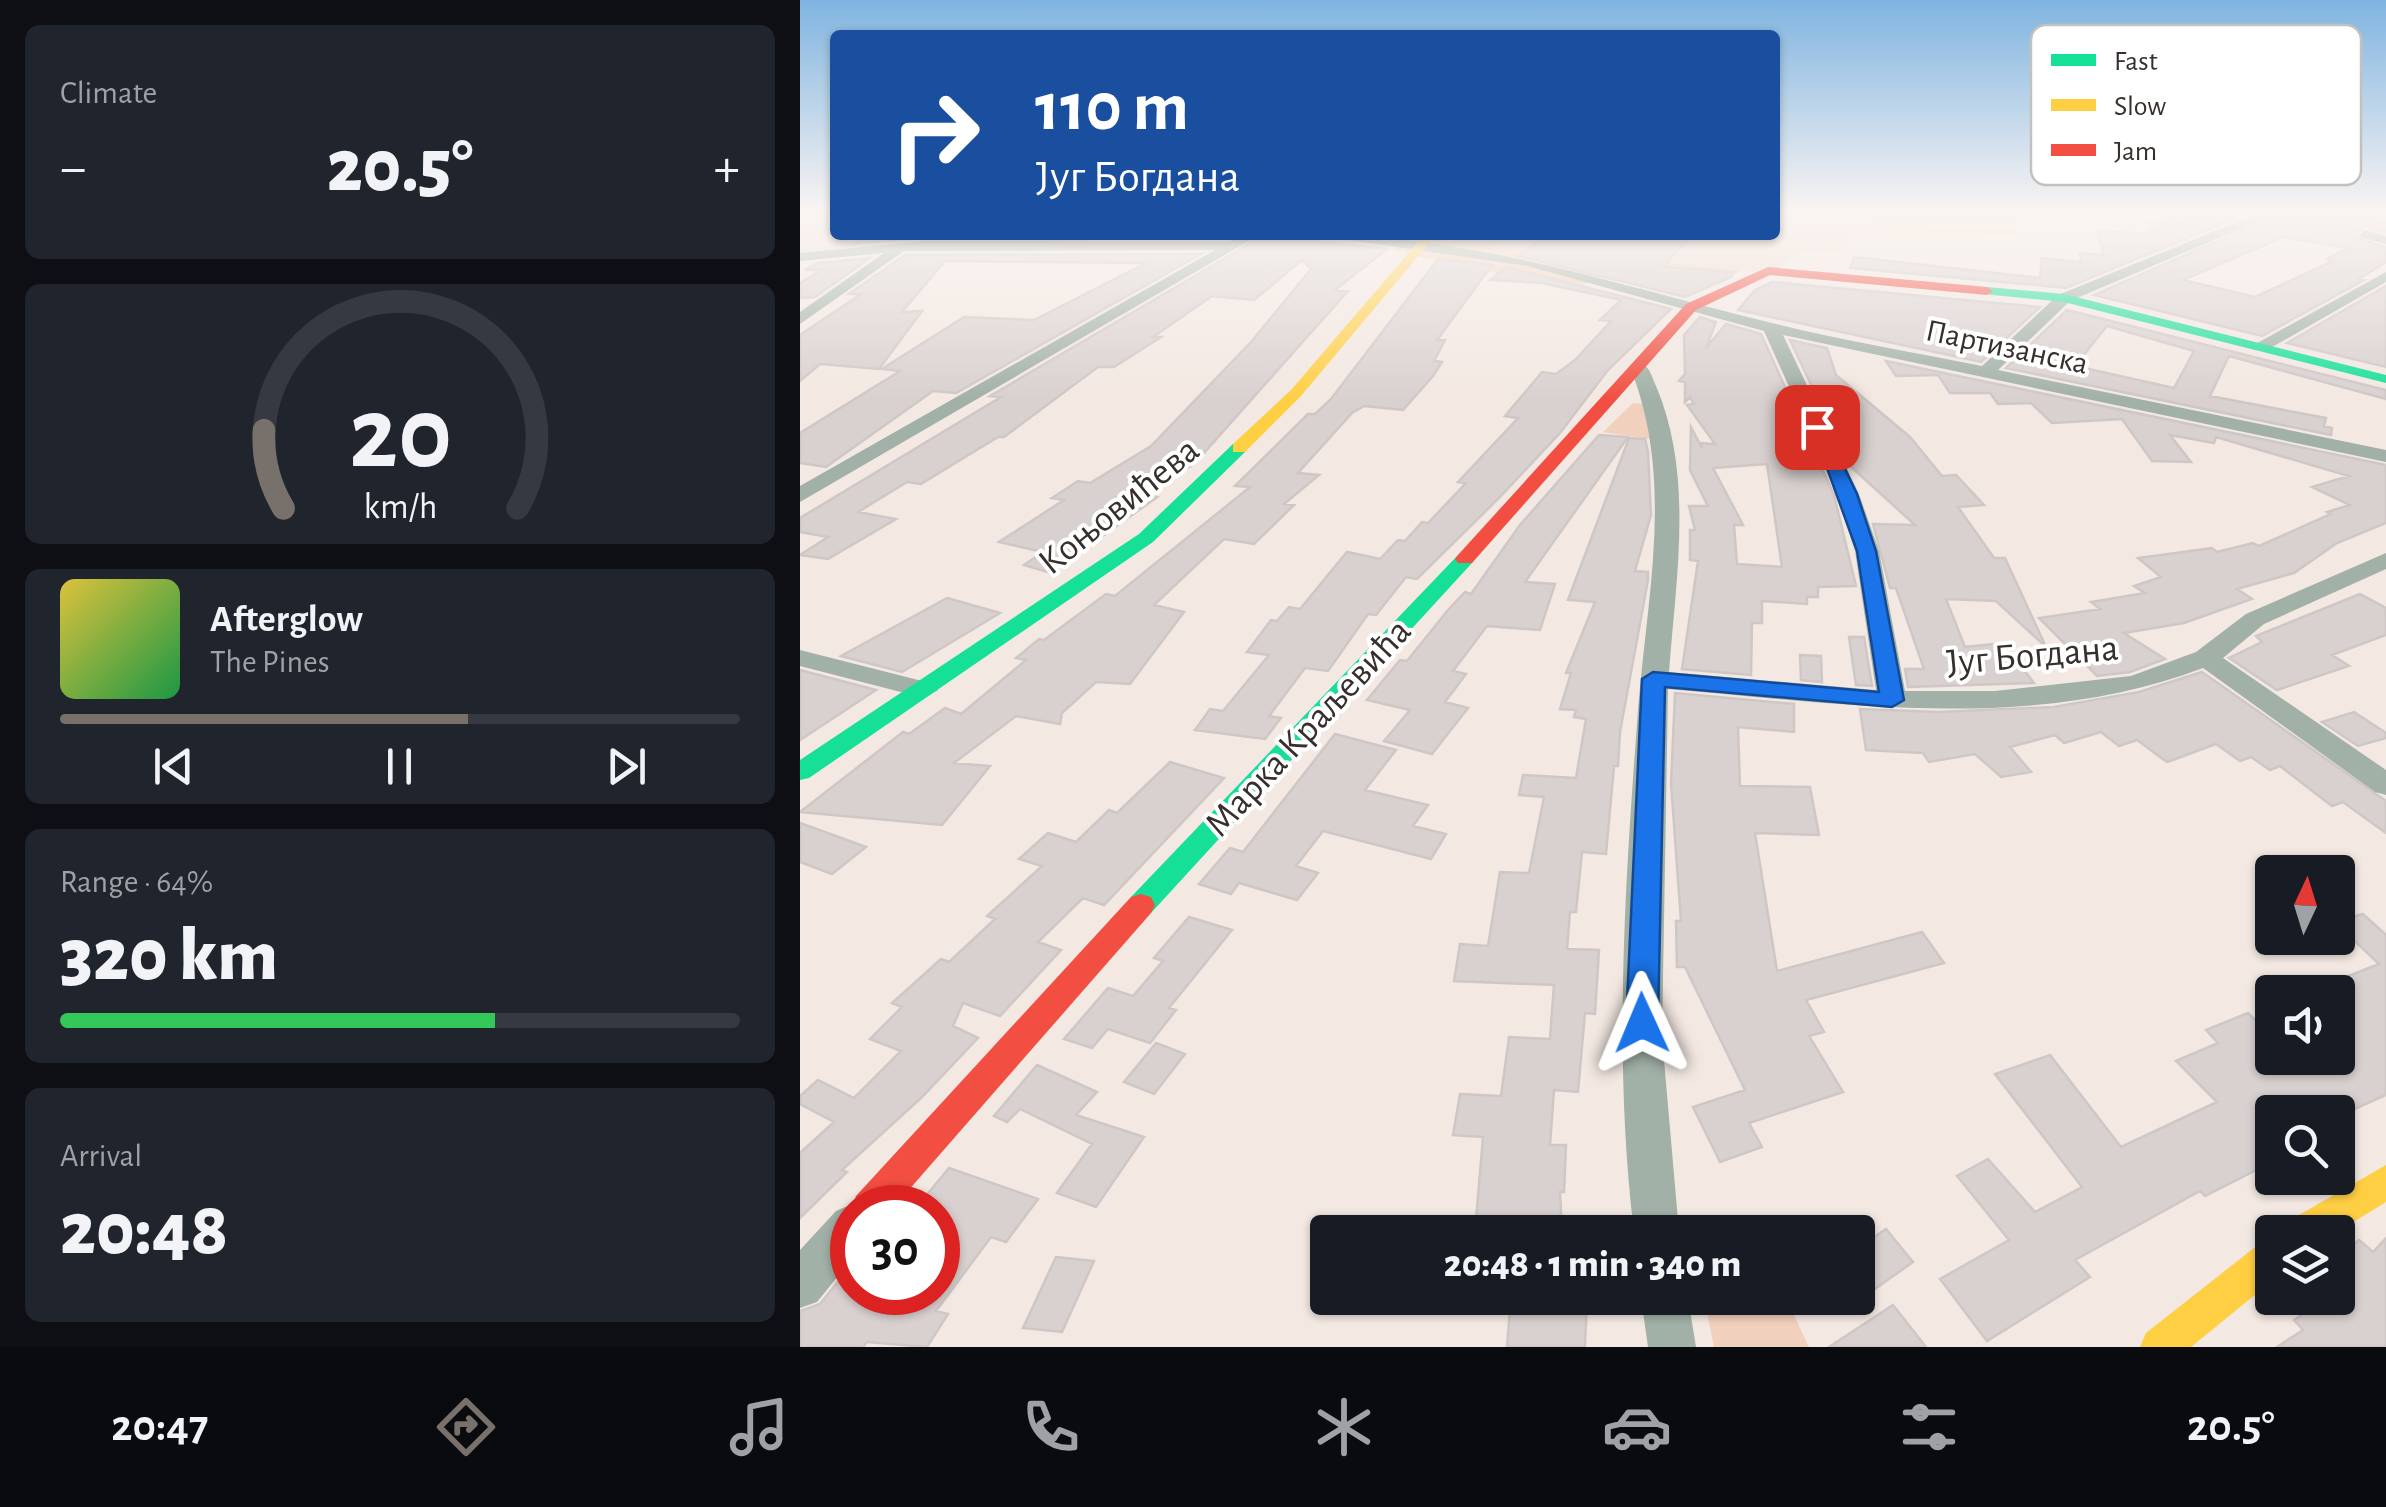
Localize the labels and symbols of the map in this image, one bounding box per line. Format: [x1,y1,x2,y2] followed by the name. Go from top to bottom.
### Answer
[2031,25,2361,185] legend
[2114,48,2158,76] text: Fast
[2114,93,2166,121] text: Slow
[2114,138,2157,166] text: Jam
[1923,314,2091,380] street label: Партизанска
[1775,385,1860,470] pin
[1032,431,1207,582] street label: Коњовићева
[1198,612,1419,845] street label: Марка Краљевића
[1944,630,2120,682] street label: Југ Богдана
[2255,855,2355,955] north arrow
[1590,971,1694,1075] position arrow
[830,1185,960,1315] speed limit sign: 30

